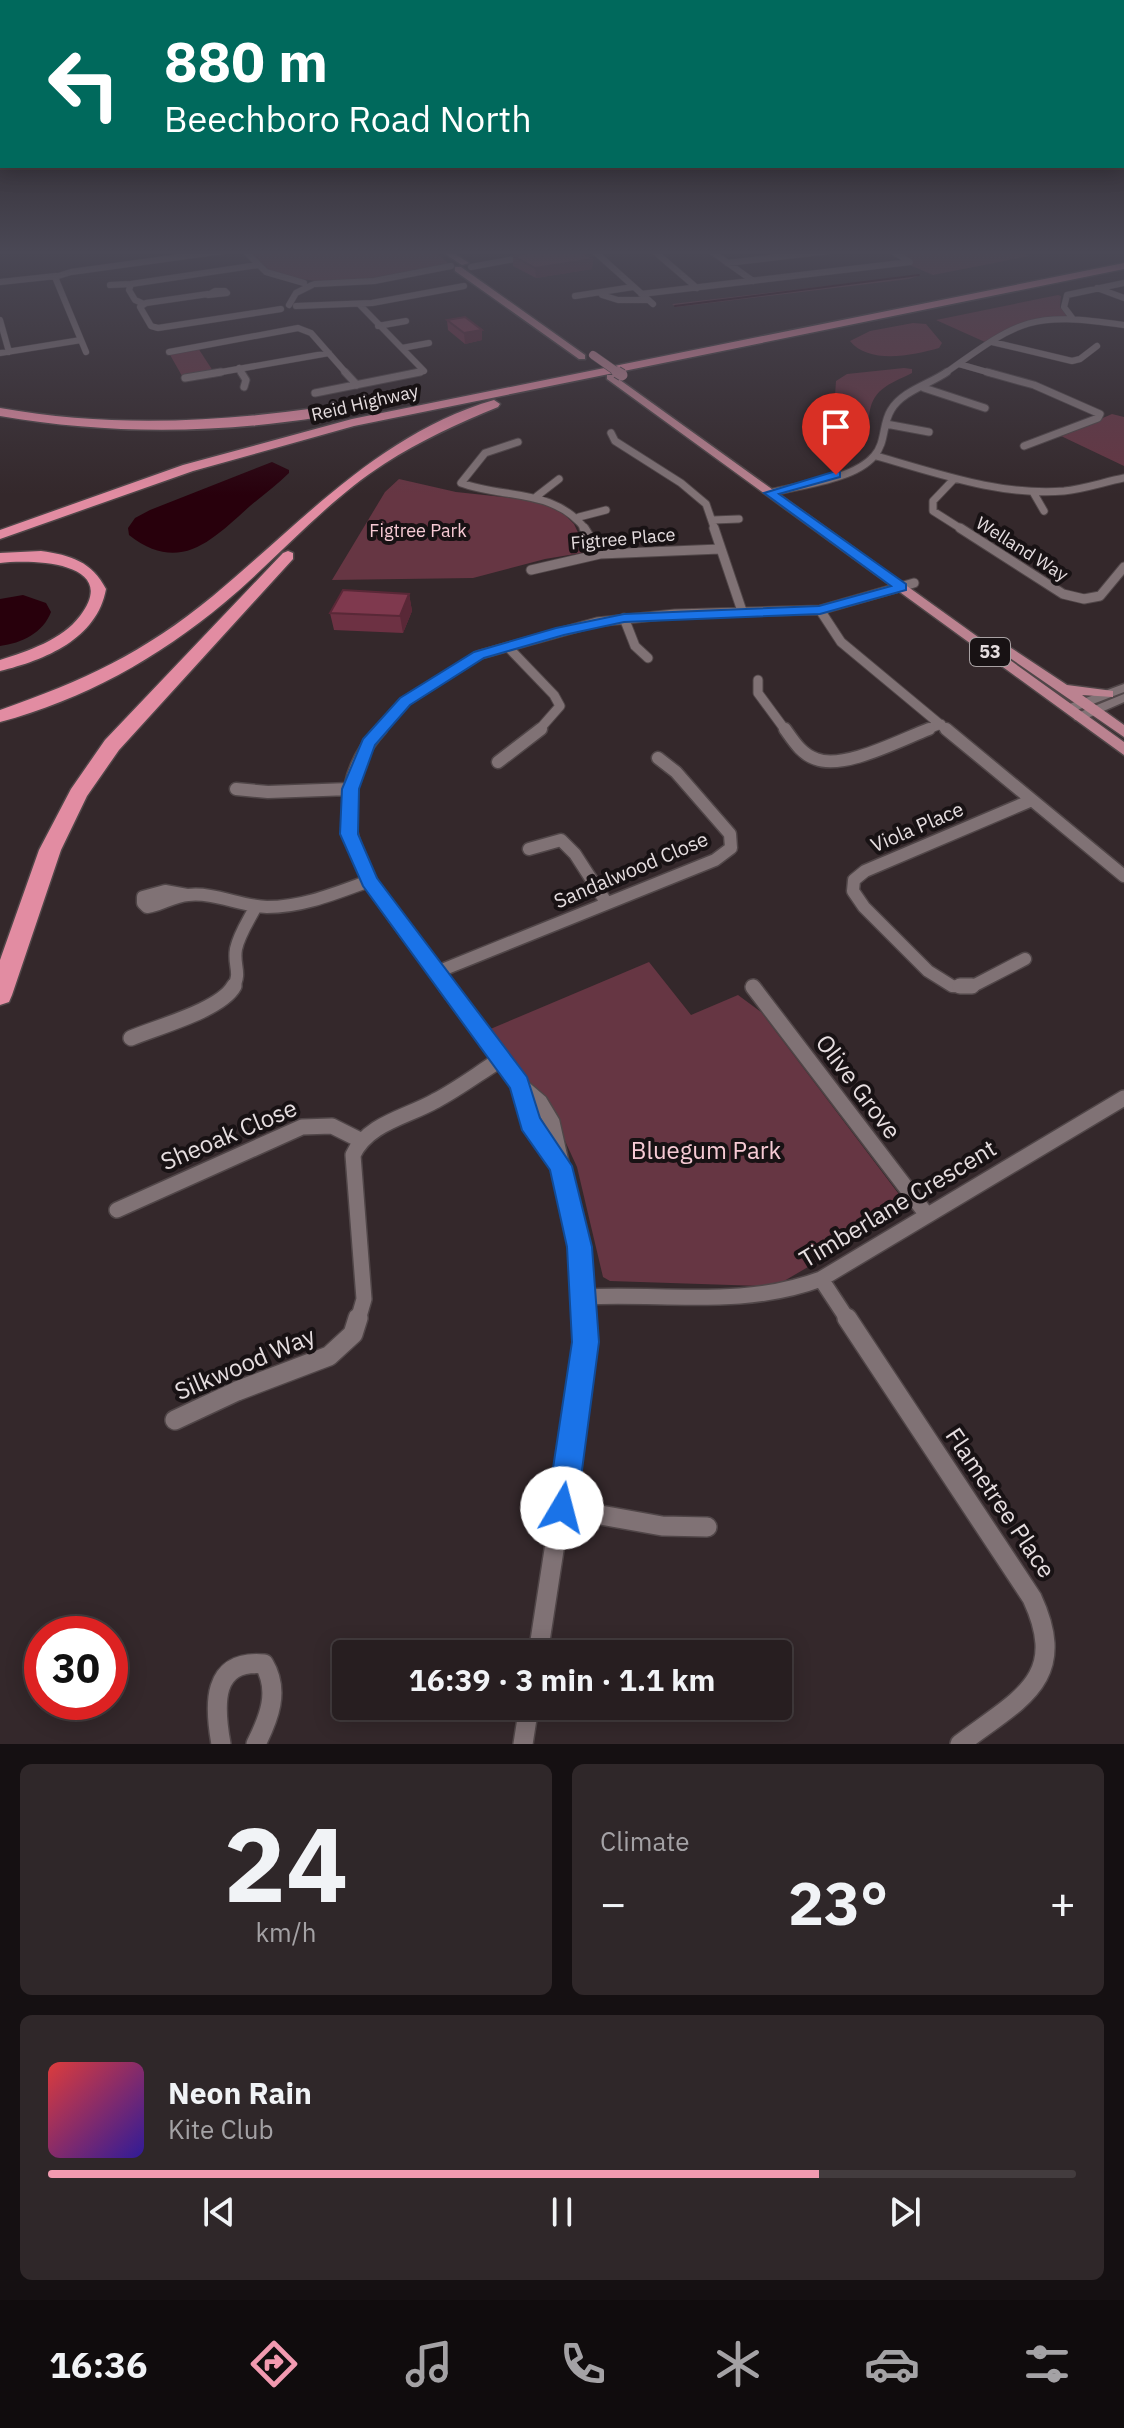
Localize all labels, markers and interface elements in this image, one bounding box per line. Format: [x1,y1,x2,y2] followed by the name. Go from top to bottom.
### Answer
[164,25,328,97] text: 880 m
[32,32,136,136] icon: left
[164,95,532,142] text: Beechboro Road North
[309,379,421,426] street label: Reid Highway
[802,393,870,475] pin
[814,405,858,449] icon: arrive
[972,511,1073,586] street label: Welland Way
[369,519,467,542] park label: Figtree Park
[570,522,676,555] street label: Figtree Place
[970,638,1010,666] road number: 53
[866,795,967,858] street label: Viola Place
[550,825,712,914] street label: Sandalwood Close
[809,1027,909,1145] street label: Olive Grove
[156,1091,302,1177] street label: Sheoak Close
[793,1132,1002,1275] street label: Timberlane Crescent
[631,1134,782,1166] park label: Bluegum Park
[169,1319,320,1407] street label: Silkwood Way
[939,1421,1063,1584] street label: Flametree Place
[520,1466,604,1550] position arrow
[24,1616,128,1720] speed limit sign: 30
[409,1660,715,1699] text: 16:39 · 3 min · 1.1 km
[224,1795,348,1931] text: 24
[600,1824,690,1858] text: Climate
[788,1863,888,1942] text: 23°
[600,1874,626,1931] text: −
[1050,1874,1076,1931] text: +
[255,1915,317,1949] text: km/h
[168,2073,312,2112] text: Neon Rain
[168,2112,273,2146] text: Kite Club
[197,2190,241,2234] icon: previous
[540,2190,584,2234] icon: pause
[883,2190,927,2234] icon: next
[246,2336,302,2392] icon: directions
[401,2336,457,2392] icon: music
[555,2336,611,2392] icon: phone
[710,2336,766,2392] icon: climate
[864,2336,920,2392] icon: car
[1019,2336,1075,2392] icon: filters
[49,2341,148,2388] text: 16:36

